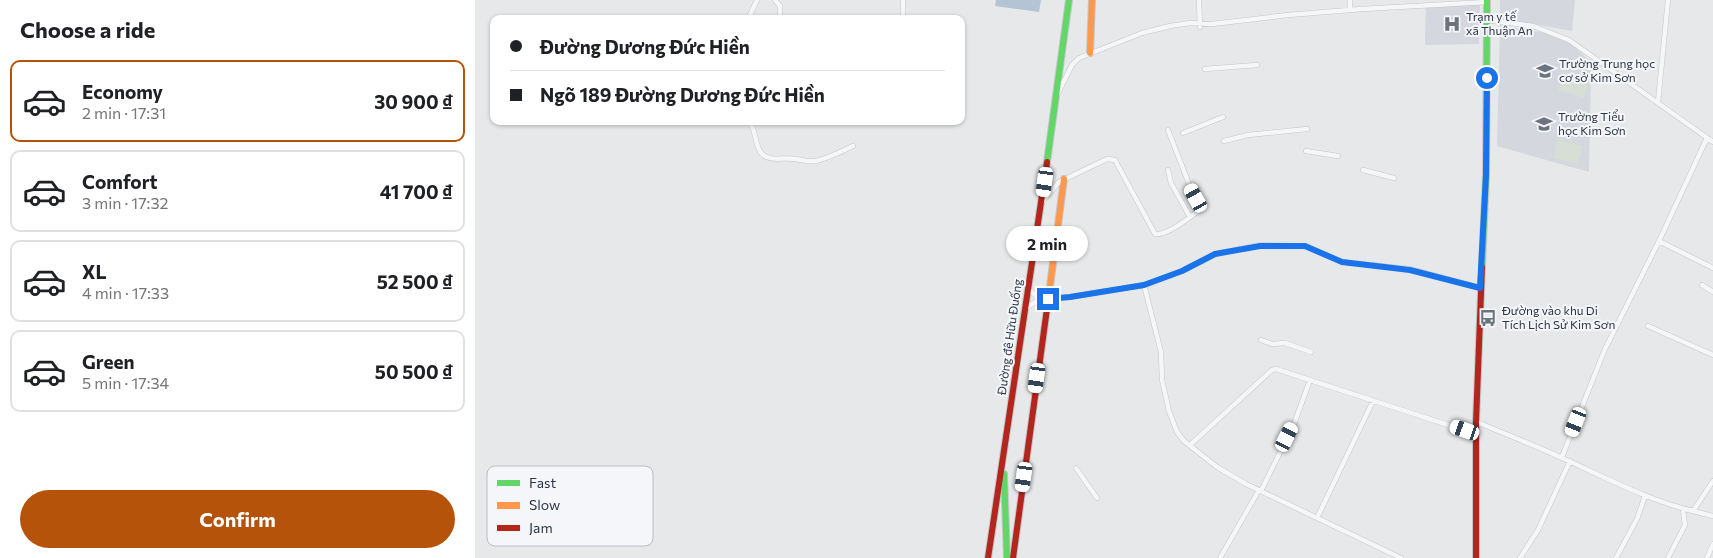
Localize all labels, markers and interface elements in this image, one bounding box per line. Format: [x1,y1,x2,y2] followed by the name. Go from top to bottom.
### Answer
[1466,9,1533,37] place label: Trạm y tế xã Thuận An
[1442,14,1462,34] hospital icon: Trạm y tế xã Thuận An
[20,16,155,43] text: Choose a ride
[540,35,750,58] text: Đường Dương Đức Hiền
[1559,56,1655,84] place label: Trường Trung học cơ sở Kim Sơn
[1535,61,1555,81] school or university icon: Trường Trung học cơ sở Kim Sơn
[1476,67,1498,89] route start
[22,79,67,124] icon: car
[82,80,163,103] text: Economy
[540,83,825,106] text: Ngõ 189 Đường Dương Đức Hiền
[374,90,453,113] text: 30 900 ₫
[82,103,166,122] text: 2 min · 17:31
[1558,109,1626,137] place label: Trường Tiểu học Kim Sơn
[1534,114,1554,134] school or university icon: Trường Tiểu học Kim Sơn
[1035,166,1054,198] car
[22,169,67,214] icon: car
[82,170,158,193] text: Comfort
[380,180,453,203] text: 41 700 ₫
[1182,181,1209,215] car
[82,193,168,212] text: 3 min · 17:32
[1007,226,1089,262] callout: 2 min
[1027,234,1067,253] text: 2 min
[22,259,67,304] icon: car
[82,260,107,283] text: XL
[377,270,453,293] text: 52 500 ₫
[994,277,1024,397] street label: Đường đê Hữu Đuống
[82,283,169,302] text: 4 min · 17:33
[1037,288,1059,310] route end
[1501,303,1615,331] place label: Đường vào khu Di Tích Lịch Sử Kim Sơn
[1478,308,1498,328] bus stop icon: Đường vào khu Di Tích Lịch Sử Kim Sơn
[22,349,67,394] icon: car
[82,350,134,373] text: Green
[375,360,453,383] text: 50 500 ₫
[1027,362,1046,394] car
[82,373,169,392] text: 5 min · 17:34
[1563,405,1588,439] car
[1448,418,1481,442] car
[1273,420,1300,454] car
[1014,461,1033,493] car
[487,466,653,546] legend
[529,474,556,491] text: Fast
[20,490,455,548] button: Confirm
[529,496,560,513] text: Slow
[529,519,553,536] text: Jam

